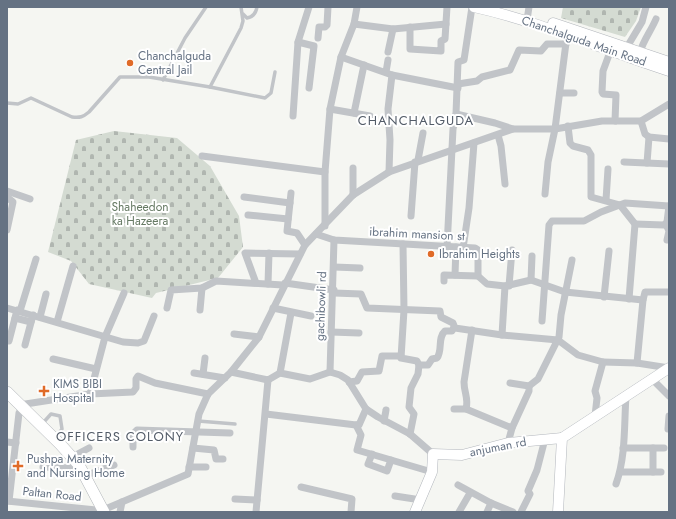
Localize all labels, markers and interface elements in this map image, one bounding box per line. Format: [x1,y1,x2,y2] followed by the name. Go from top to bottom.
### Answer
[519,11,649,71] street label: Chanchalguda Main Road
[138,47,211,79] place label: Chanchalguda Central Jail
[125,58,135,68] marker: Chanchalguda Central Jail
[358,111,474,130] district label: CHANCHALGUDA
[111,198,169,230] park label: Shaheedon ka Hazeera
[369,223,465,246] street label: ibrahim mansion st
[439,245,520,263] place label: Ibrahim Heights
[426,249,436,259] marker: Ibrahim Heights
[311,271,331,341] street label: gachibowli rd
[53,375,102,407] place label: KIMS BIBI Hospital
[38,385,50,397] marker: KIMS BIBI Hospital
[56,427,184,446] district label: OFFICERS COLONY
[468,433,528,461] street label: anjuman rd
[27,450,125,482] place label: Pushpa Maternity and Nursing Home
[12,460,24,472] marker: Pushpa Maternity and Nursing Home
[22,482,82,506] street label: Paltan Road

